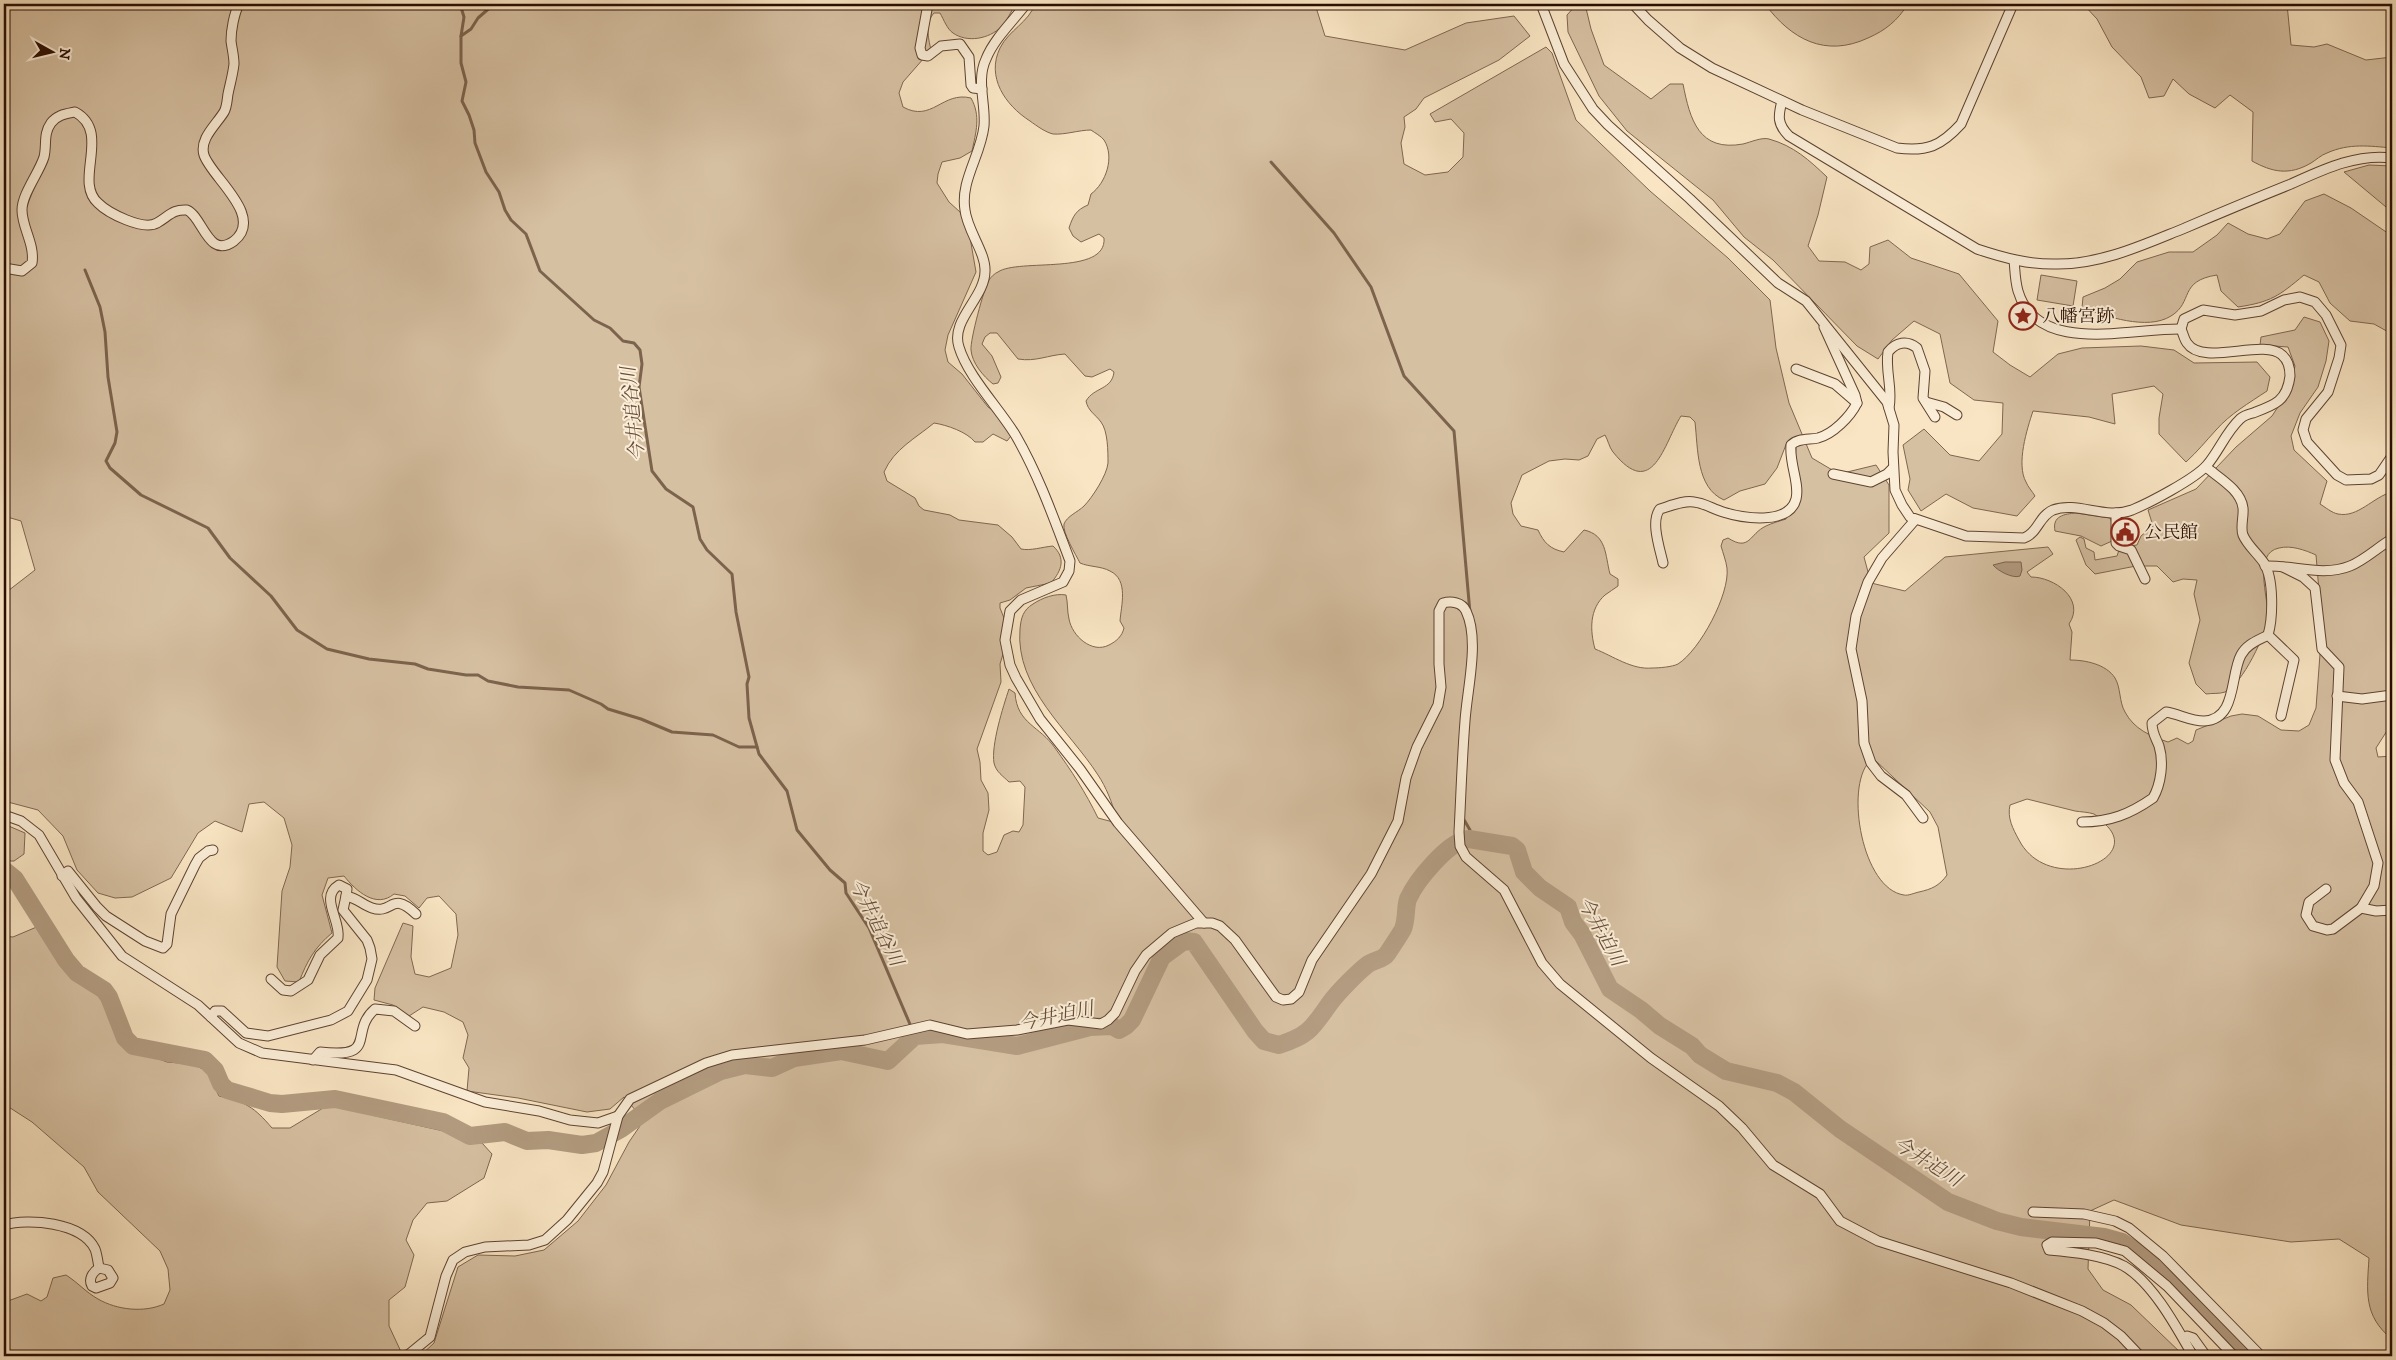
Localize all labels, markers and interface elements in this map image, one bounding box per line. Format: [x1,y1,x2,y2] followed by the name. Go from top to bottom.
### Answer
[28,28,78,78] north arrow
[54,47,74,61] text: N
[2008,301,2038,331] place icon: 八幡宮跡
[2042,306,2114,328] place label: 八幡宮跡
[617,363,650,462] water label: 今井追谷川
[2110,517,2140,547] public building icon: 公民館
[2144,522,2198,544] place label: 公民館
[844,875,908,972] water label: 今井追谷川
[1572,893,1630,972] water label: 今井迫川
[1017,997,1098,1036] water label: 今井迫川
[1889,1132,1967,1193] water label: 今井迫川

